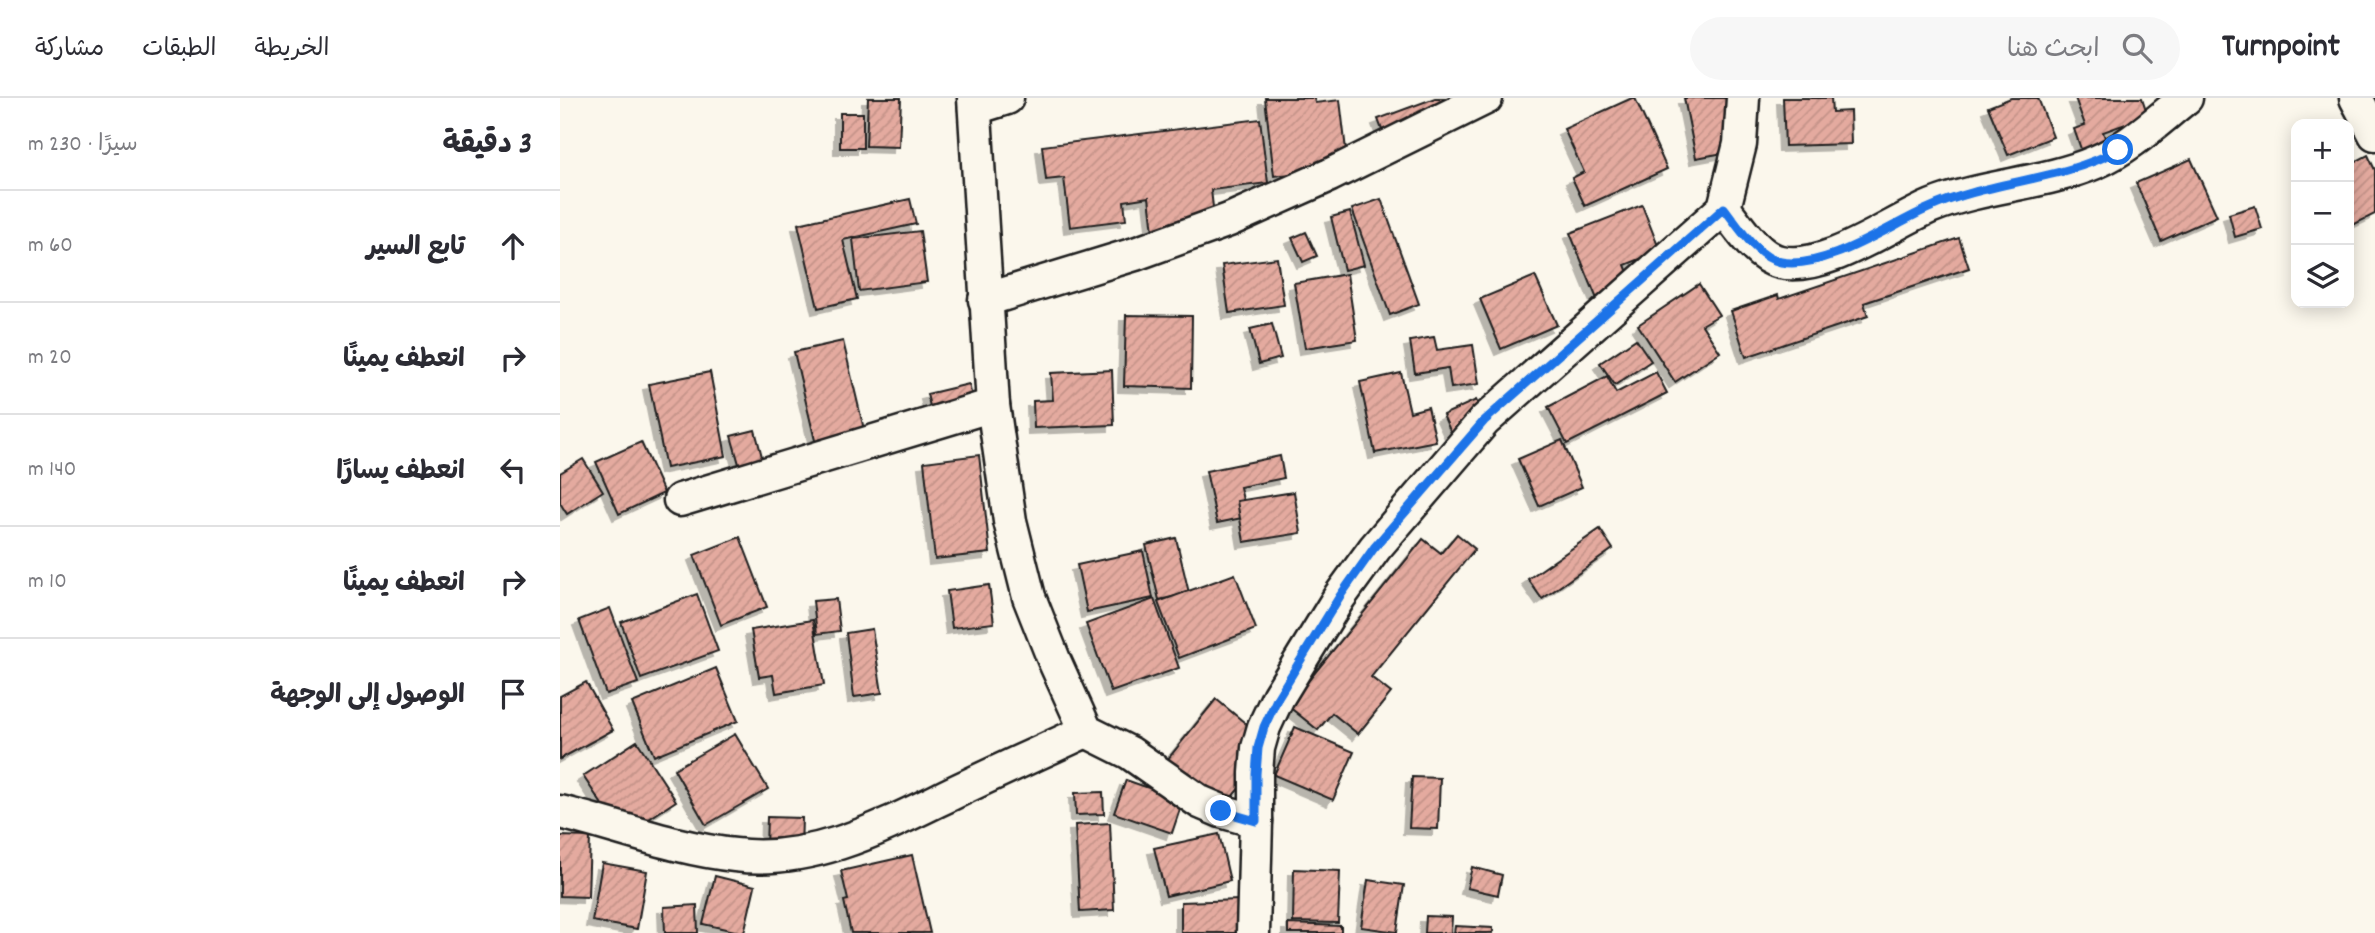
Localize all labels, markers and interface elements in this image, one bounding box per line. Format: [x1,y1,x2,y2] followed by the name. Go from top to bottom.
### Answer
[1690,17,2180,80] search box
[2222,25,2340,72] text: Turnpoint
[2118,29,2156,67] icon: search
[2007,32,2100,69] text: ابحث هنا
[35,33,104,67] text: مشاركة
[142,33,217,67] text: الطبقات
[255,33,329,67] text: الخريطة
[2291,119,2354,308] map controls
[2291,119,2354,182] button: +
[443,125,532,168] text: 3 دقيقة
[28,129,138,162] text: سيرًا · 230 m
[2102,134,2133,165] route start
[2291,182,2354,245] button: −
[494,227,532,265] icon: ahead
[28,230,73,263] text: 60 m
[366,230,465,267] text: تابع السير
[2291,245,2354,308] button: layers
[494,339,532,377] icon: right
[28,342,72,375] text: 20 m
[343,342,465,379] text: انعطف يمينًا
[494,451,532,489] icon: left
[28,454,76,487] text: 140 m
[336,454,465,491] text: انعطف يسارًا
[494,563,532,601] icon: right
[28,566,67,599] text: 10 m
[343,566,465,603] text: انعطف يمينًا
[494,675,532,713] icon: arrive
[270,678,465,715] text: الوصول إلى الوجهة
[1205,795,1236,826] route end

